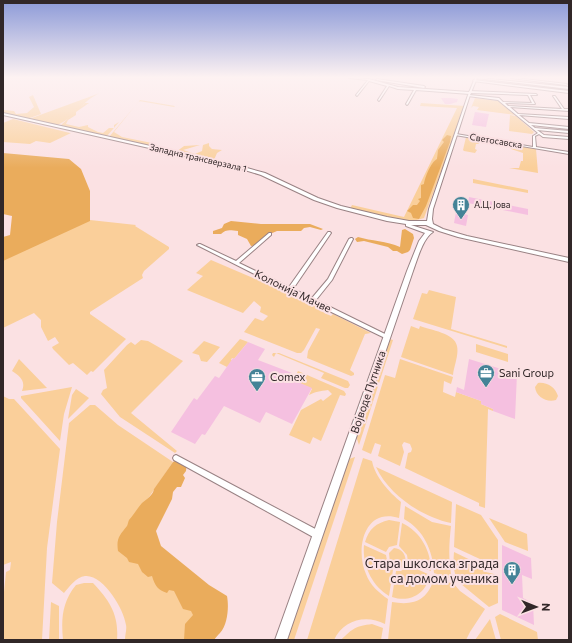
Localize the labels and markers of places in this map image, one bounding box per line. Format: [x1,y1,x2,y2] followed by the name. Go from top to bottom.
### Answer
[451,195,471,220] building icon: А.Ц. Јова
[474,199,511,210] place label: А.Ц. Јова
[476,363,496,388] office icon: Sani Group
[499,366,554,379] place label: Sani Group
[247,367,267,392] office icon: Comex
[270,370,306,383] place label: Comex
[365,555,499,586] place label: Стара школска зграда са домом ученика
[502,560,522,585] building icon: Стара школска зграда са домом ученика

